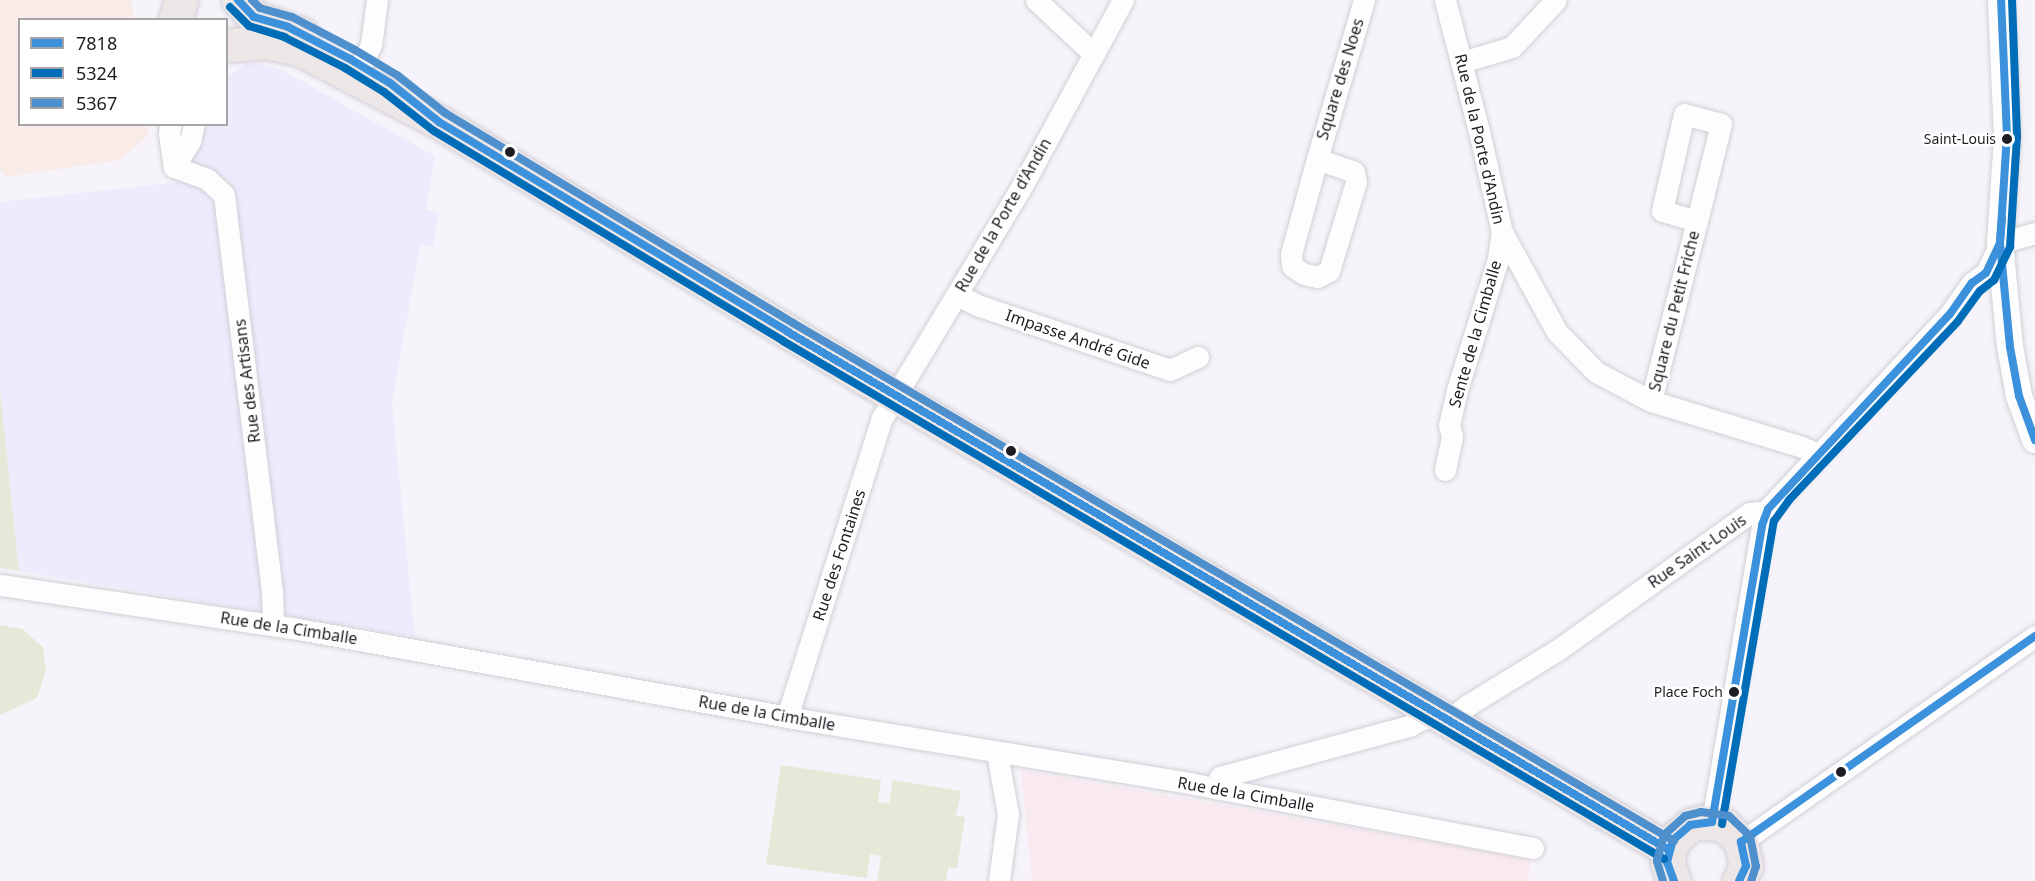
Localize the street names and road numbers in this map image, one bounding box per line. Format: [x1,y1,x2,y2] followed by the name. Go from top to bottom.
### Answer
[1312,16,1368,142] street label: Square des Noes
[1451,52,1509,226] street label: Rue de la Porte d'Andin
[951,135,1055,295] street label: Rue de la Porte d'Andin
[1645,229,1703,393] street label: Square du Petit Friche
[1445,258,1505,410] street label: Sente de la Cimballe
[1003,305,1153,373] street label: Impasse André Gide
[230,318,264,444] street label: Rue des Artisans
[809,487,869,623] street label: Rue des Fontaines
[1644,510,1750,592] street label: Rue Saint-Louis
[219,608,359,648] street label: Rue de la Cimballe
[697,692,837,734] street label: Rue de la Cimballe
[1176,773,1316,815] street label: Rue de la Cimballe

